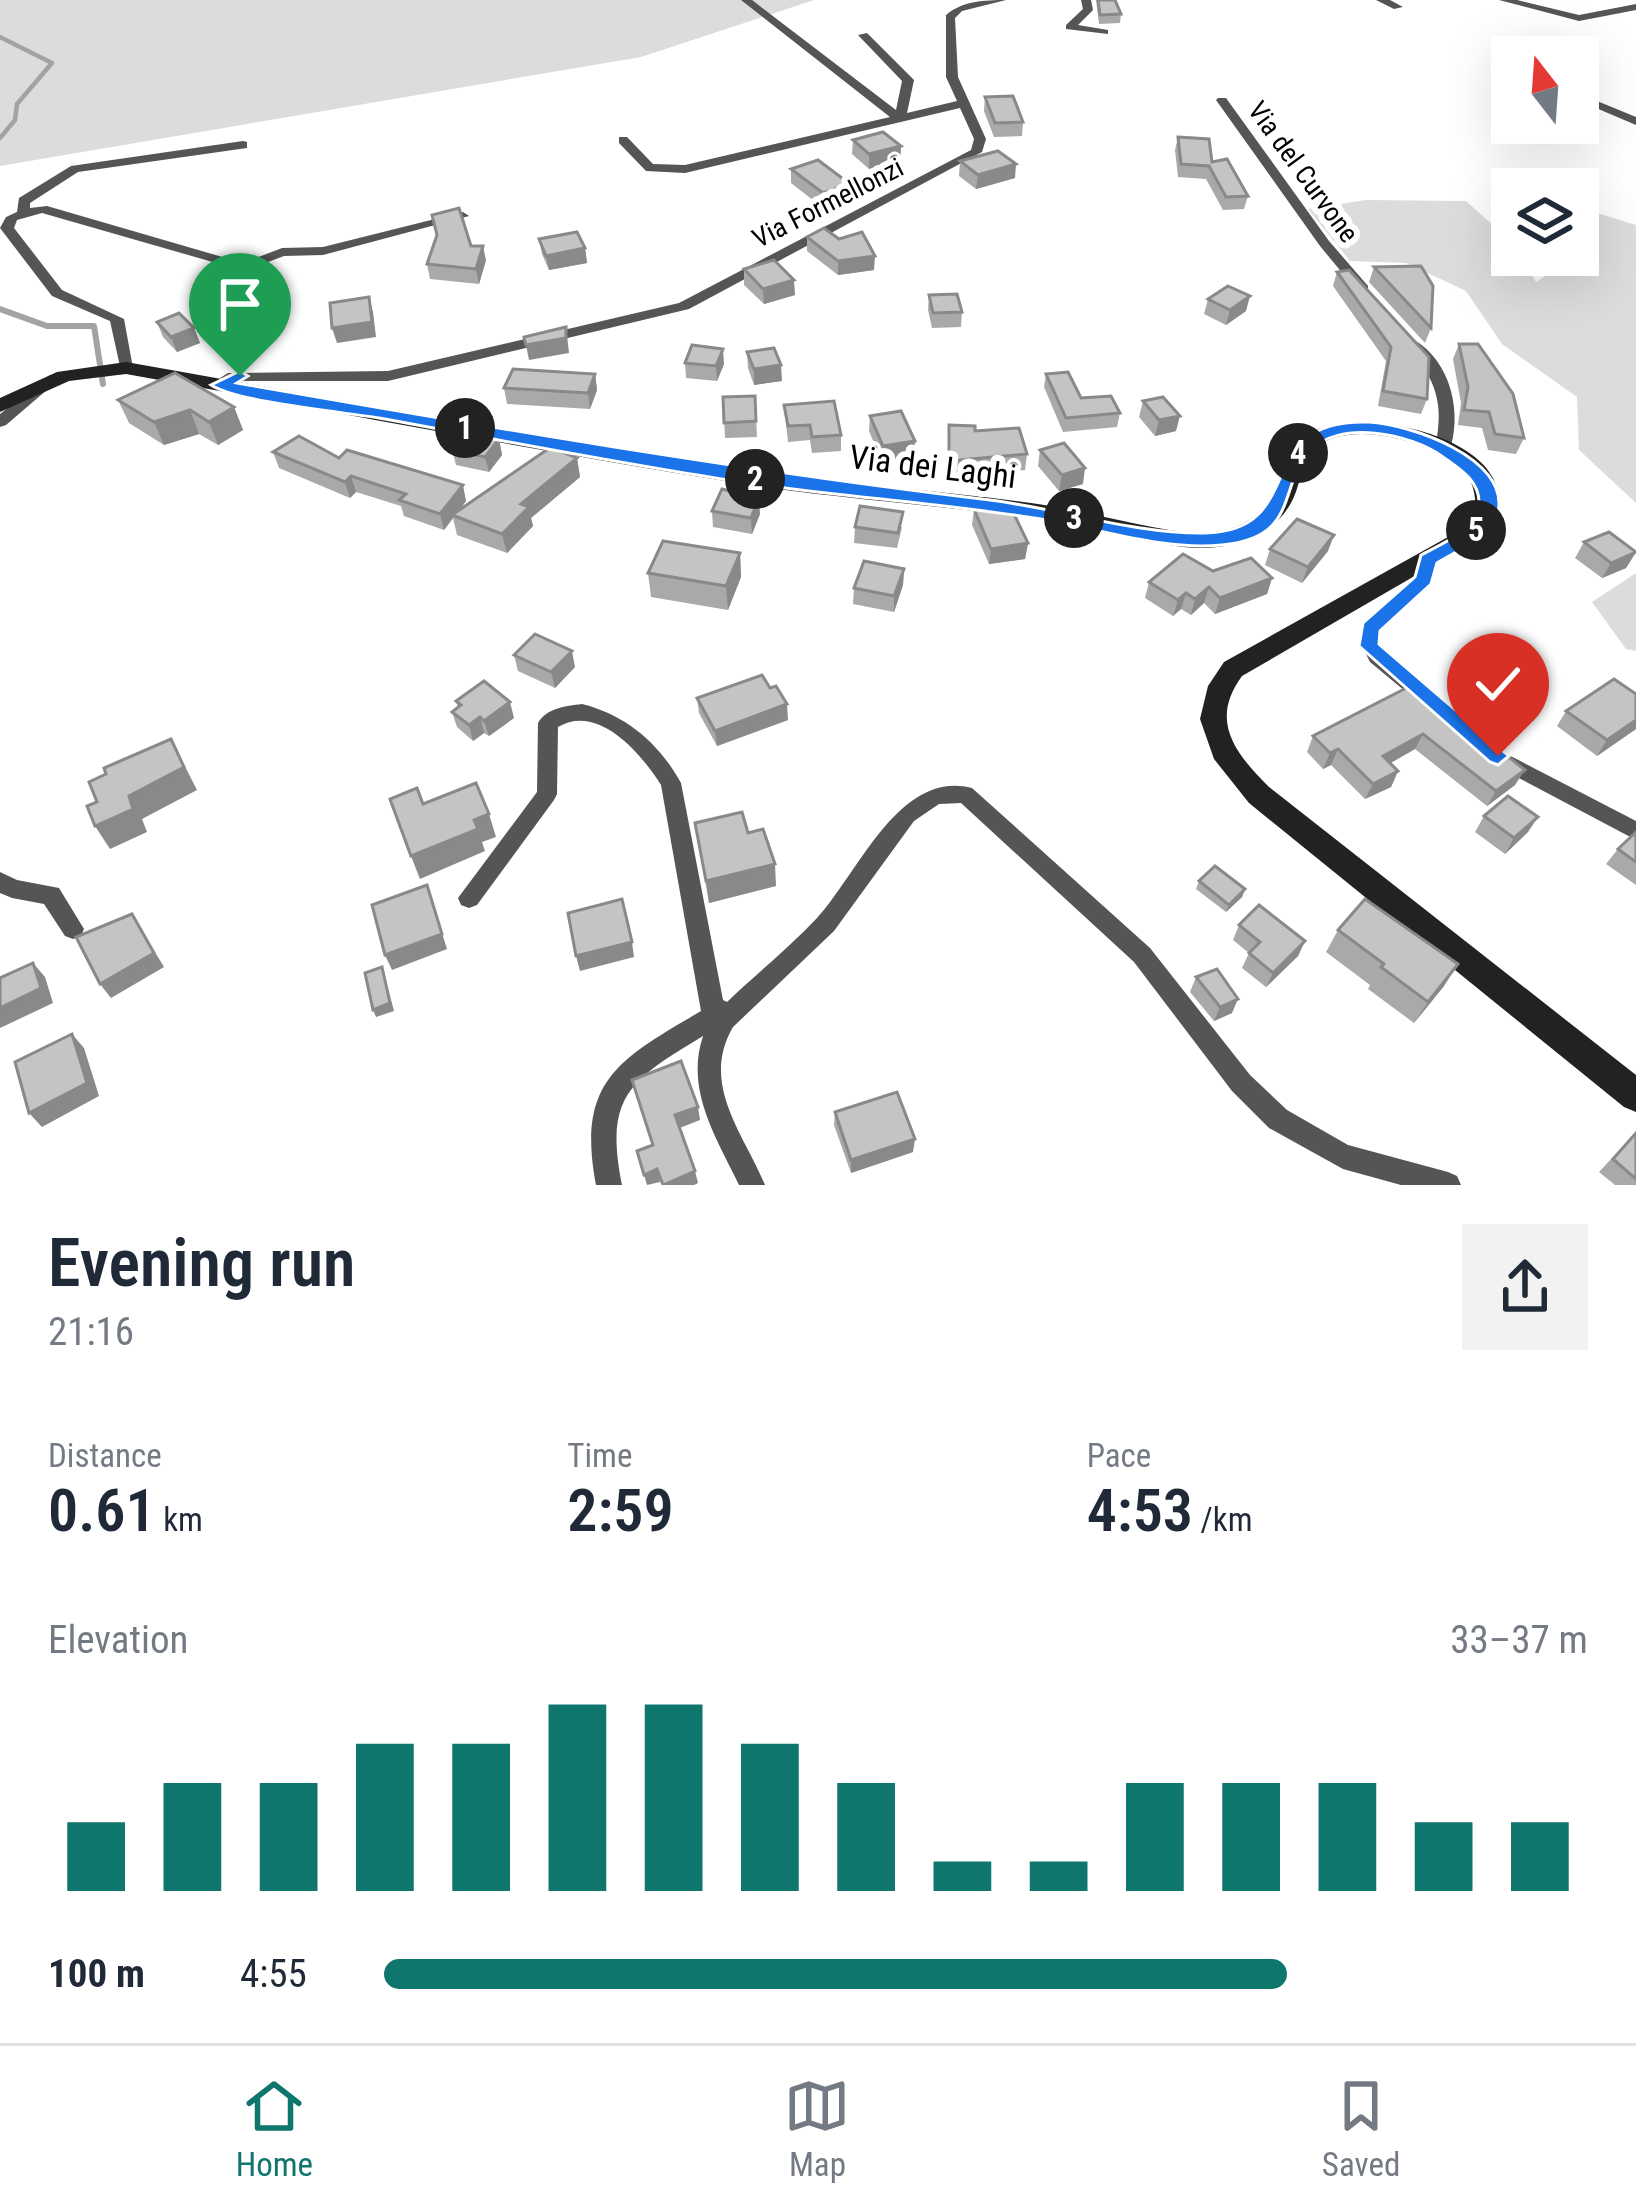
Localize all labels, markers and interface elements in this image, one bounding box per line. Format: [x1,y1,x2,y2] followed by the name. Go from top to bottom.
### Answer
[1491,36,1599,144] north arrow
[1491,36,1599,276] map controls
[1241,95,1365,249] street label: Via del Curvone
[747,151,909,255] street label: Via Formellonzi
[1491,168,1599,276] button: layers
[189,253,291,376] pin
[207,271,273,337] icon: arrive
[435,398,495,458] pin: 1
[457,408,473,447] text: 1
[1268,423,1328,483] pin: 4
[1290,433,1306,472] text: 4
[847,437,1019,496] street label: Via dei Laghi
[725,449,785,509] pin: 2
[747,459,763,498] text: 2
[1044,488,1104,548] pin: 3
[1066,498,1082,537] text: 3
[1446,500,1506,560] pin: 5
[1468,510,1484,549] text: 5
[1447,633,1549,756] pin
[1465,651,1531,717] icon: check
[1462,1224,1588,1350] button: share
[48,1225,355,1302] text: Evening run
[48,1309,134,1355] text: 21:16
[48,1436,162,1475] text: Distance
[567,1436,632,1475] text: Time
[1087,1436,1151,1475] text: Pace
[48,1475,156,1546] text: 0.61
[567,1475,674,1546] text: 2:59
[1087,1475,1193,1546] text: 4:53
[156,1500,203,1539] text: km
[1193,1500,1253,1539] text: /km
[48,1617,188,1663] text: Elevation
[1450,1617,1588,1663] text: 33–37 m
[48,1951,145,1997] text: 100 m
[240,1951,307,1997] text: 4:55
[236,2073,313,2184] tab: Home
[784,2073,850,2184] tab: Map
[1322,2073,1400,2184] tab: Saved

